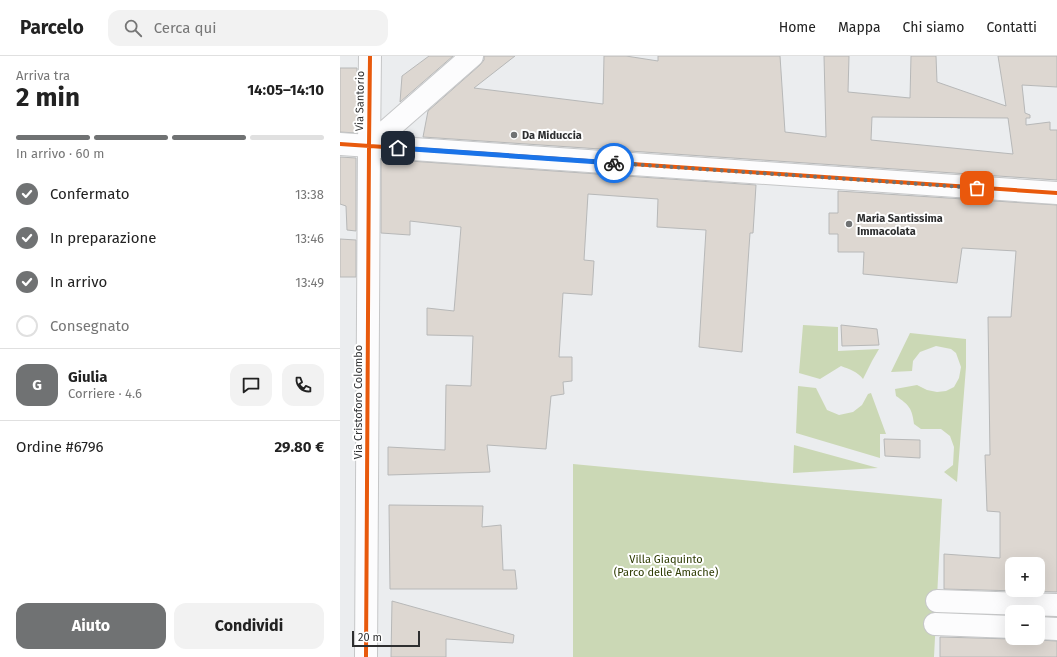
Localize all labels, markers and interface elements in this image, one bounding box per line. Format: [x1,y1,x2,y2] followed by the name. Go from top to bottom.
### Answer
[108,10,388,46] search box
[20,16,84,39] text: Parcelo
[122,17,144,39] icon: search
[154,19,216,37] text: Cerca qui
[779,19,816,36] text: Home
[838,19,881,36] text: Mappa
[903,19,964,36] text: Chi siamo
[986,19,1037,36] text: Contatti
[16,68,70,83] text: Arriva tra
[353,71,367,131] street label: Via Santorio
[247,81,324,99] text: 14:05–14:10
[16,82,80,113] text: 2 min
[522,129,582,142] place label: Da Miduccia
[509,130,519,140] marker: Da Miduccia
[381,131,415,165] pin
[387,137,409,159] icon: home
[594,143,634,183] courier
[16,146,104,161] text: In arrivo · 60 m
[603,152,625,174] icon: bike
[960,171,994,205] pin
[966,177,988,199] icon: bag
[16,183,38,205] icon: check
[50,185,129,203] text: Confermato
[295,187,324,202] text: 13:38
[857,212,943,238] place label: Maria Santissima Immacolata
[844,219,854,229] marker: Maria Santissima Immacolata
[16,227,38,249] icon: check
[50,229,156,247] text: In preparazione
[295,231,324,246] text: 13:46
[16,271,38,293] icon: check
[50,273,107,291] text: In arrivo
[295,275,324,290] text: 13:49
[50,317,130,335] text: Consegnato
[352,345,365,459] street label: Via Cristoforo Colombo
[230,364,272,406] button: chat
[282,364,324,406] button: phone
[68,368,107,386] text: Giulia
[32,376,42,394] text: G
[68,386,142,401] text: Corriere · 4.6
[16,438,104,456] text: Ordine #6796
[274,438,324,456] text: 29.80 €
[614,553,719,579] park label: Villa Giaquinto (Parco delle Amache)
[1005,557,1045,645] map controls
[1005,557,1045,597] button: +
[16,603,166,649] button: Aiuto
[174,603,324,649] button: Condividi
[1005,605,1045,645] button: −
[352,629,420,648] scale bar
[358,631,382,644] text: 20 m

